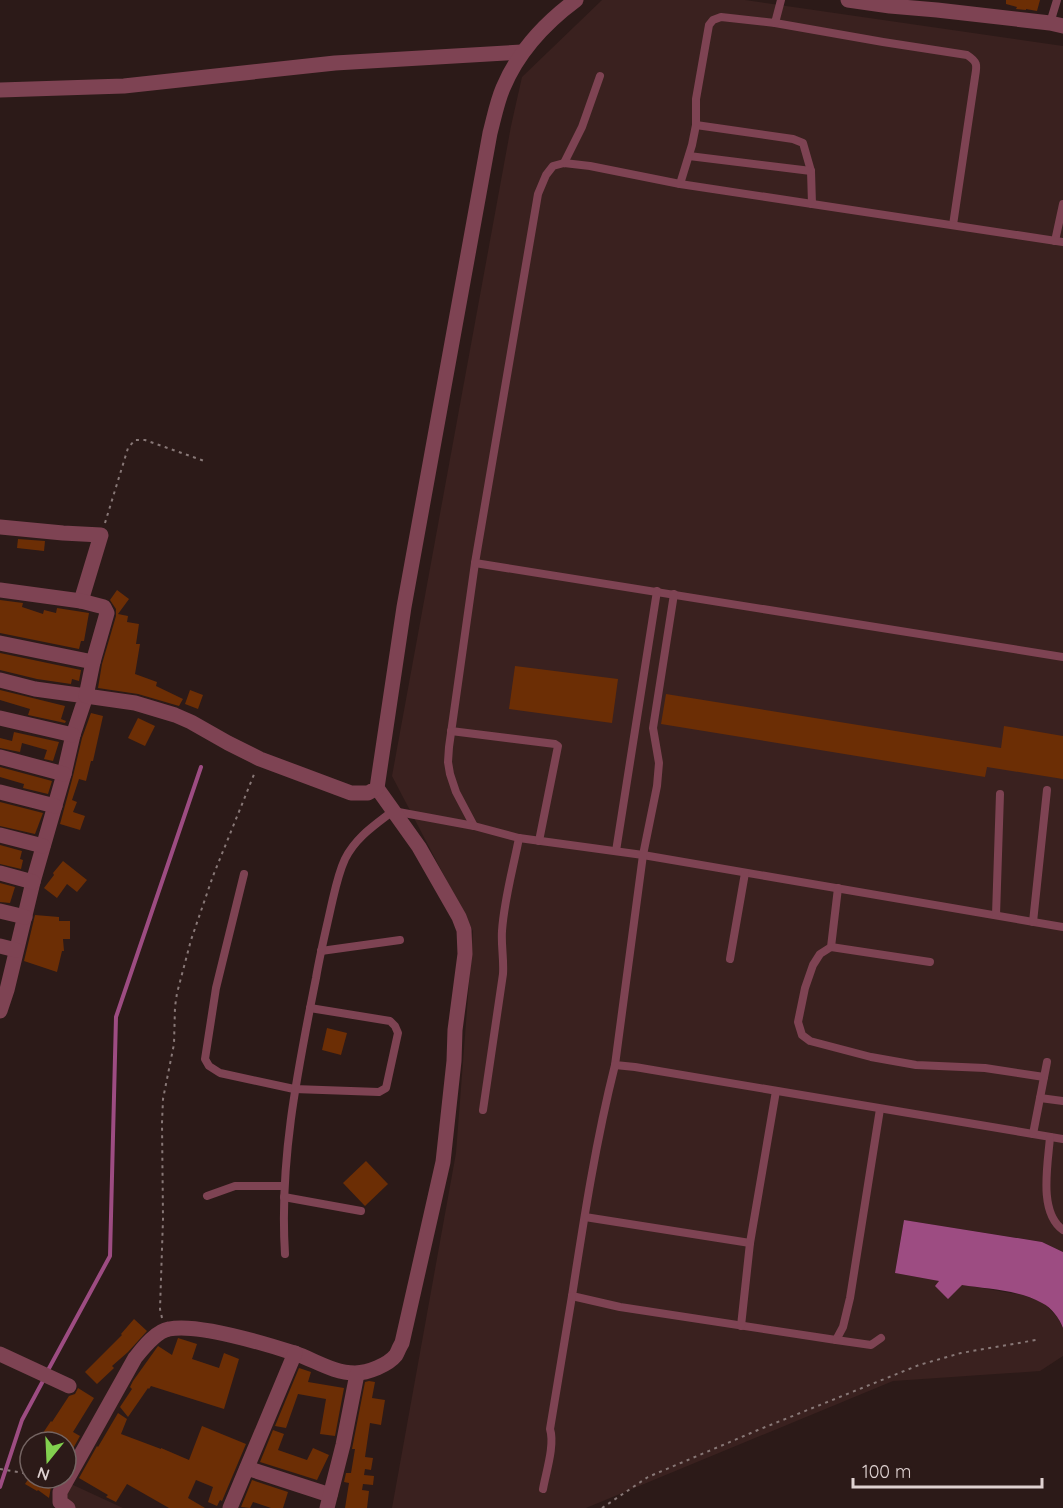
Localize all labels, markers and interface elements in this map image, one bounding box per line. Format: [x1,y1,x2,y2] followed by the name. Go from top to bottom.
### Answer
[18,1430,78,1490] north arrow
[853,1451,1042,1489] scale bar
[862,1460,911,1483] text: 100 m
[35,1463,52,1486] text: N

